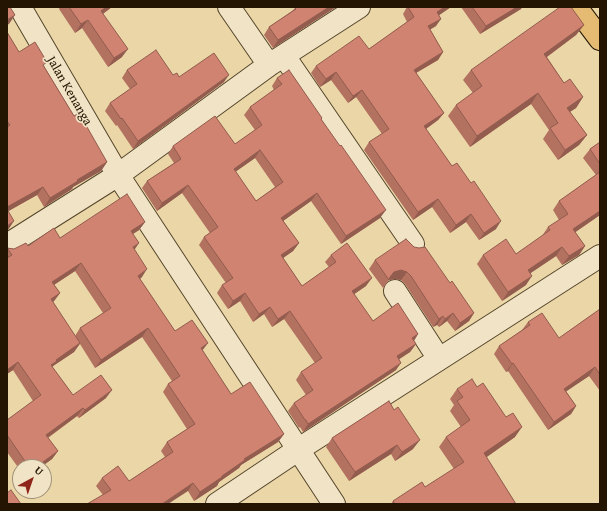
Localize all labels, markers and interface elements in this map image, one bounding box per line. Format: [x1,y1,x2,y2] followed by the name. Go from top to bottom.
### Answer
[43,54,95,128] street label: Jalan Kenanga
[12,459,52,499] north arrow
[31,462,47,479] text: U

